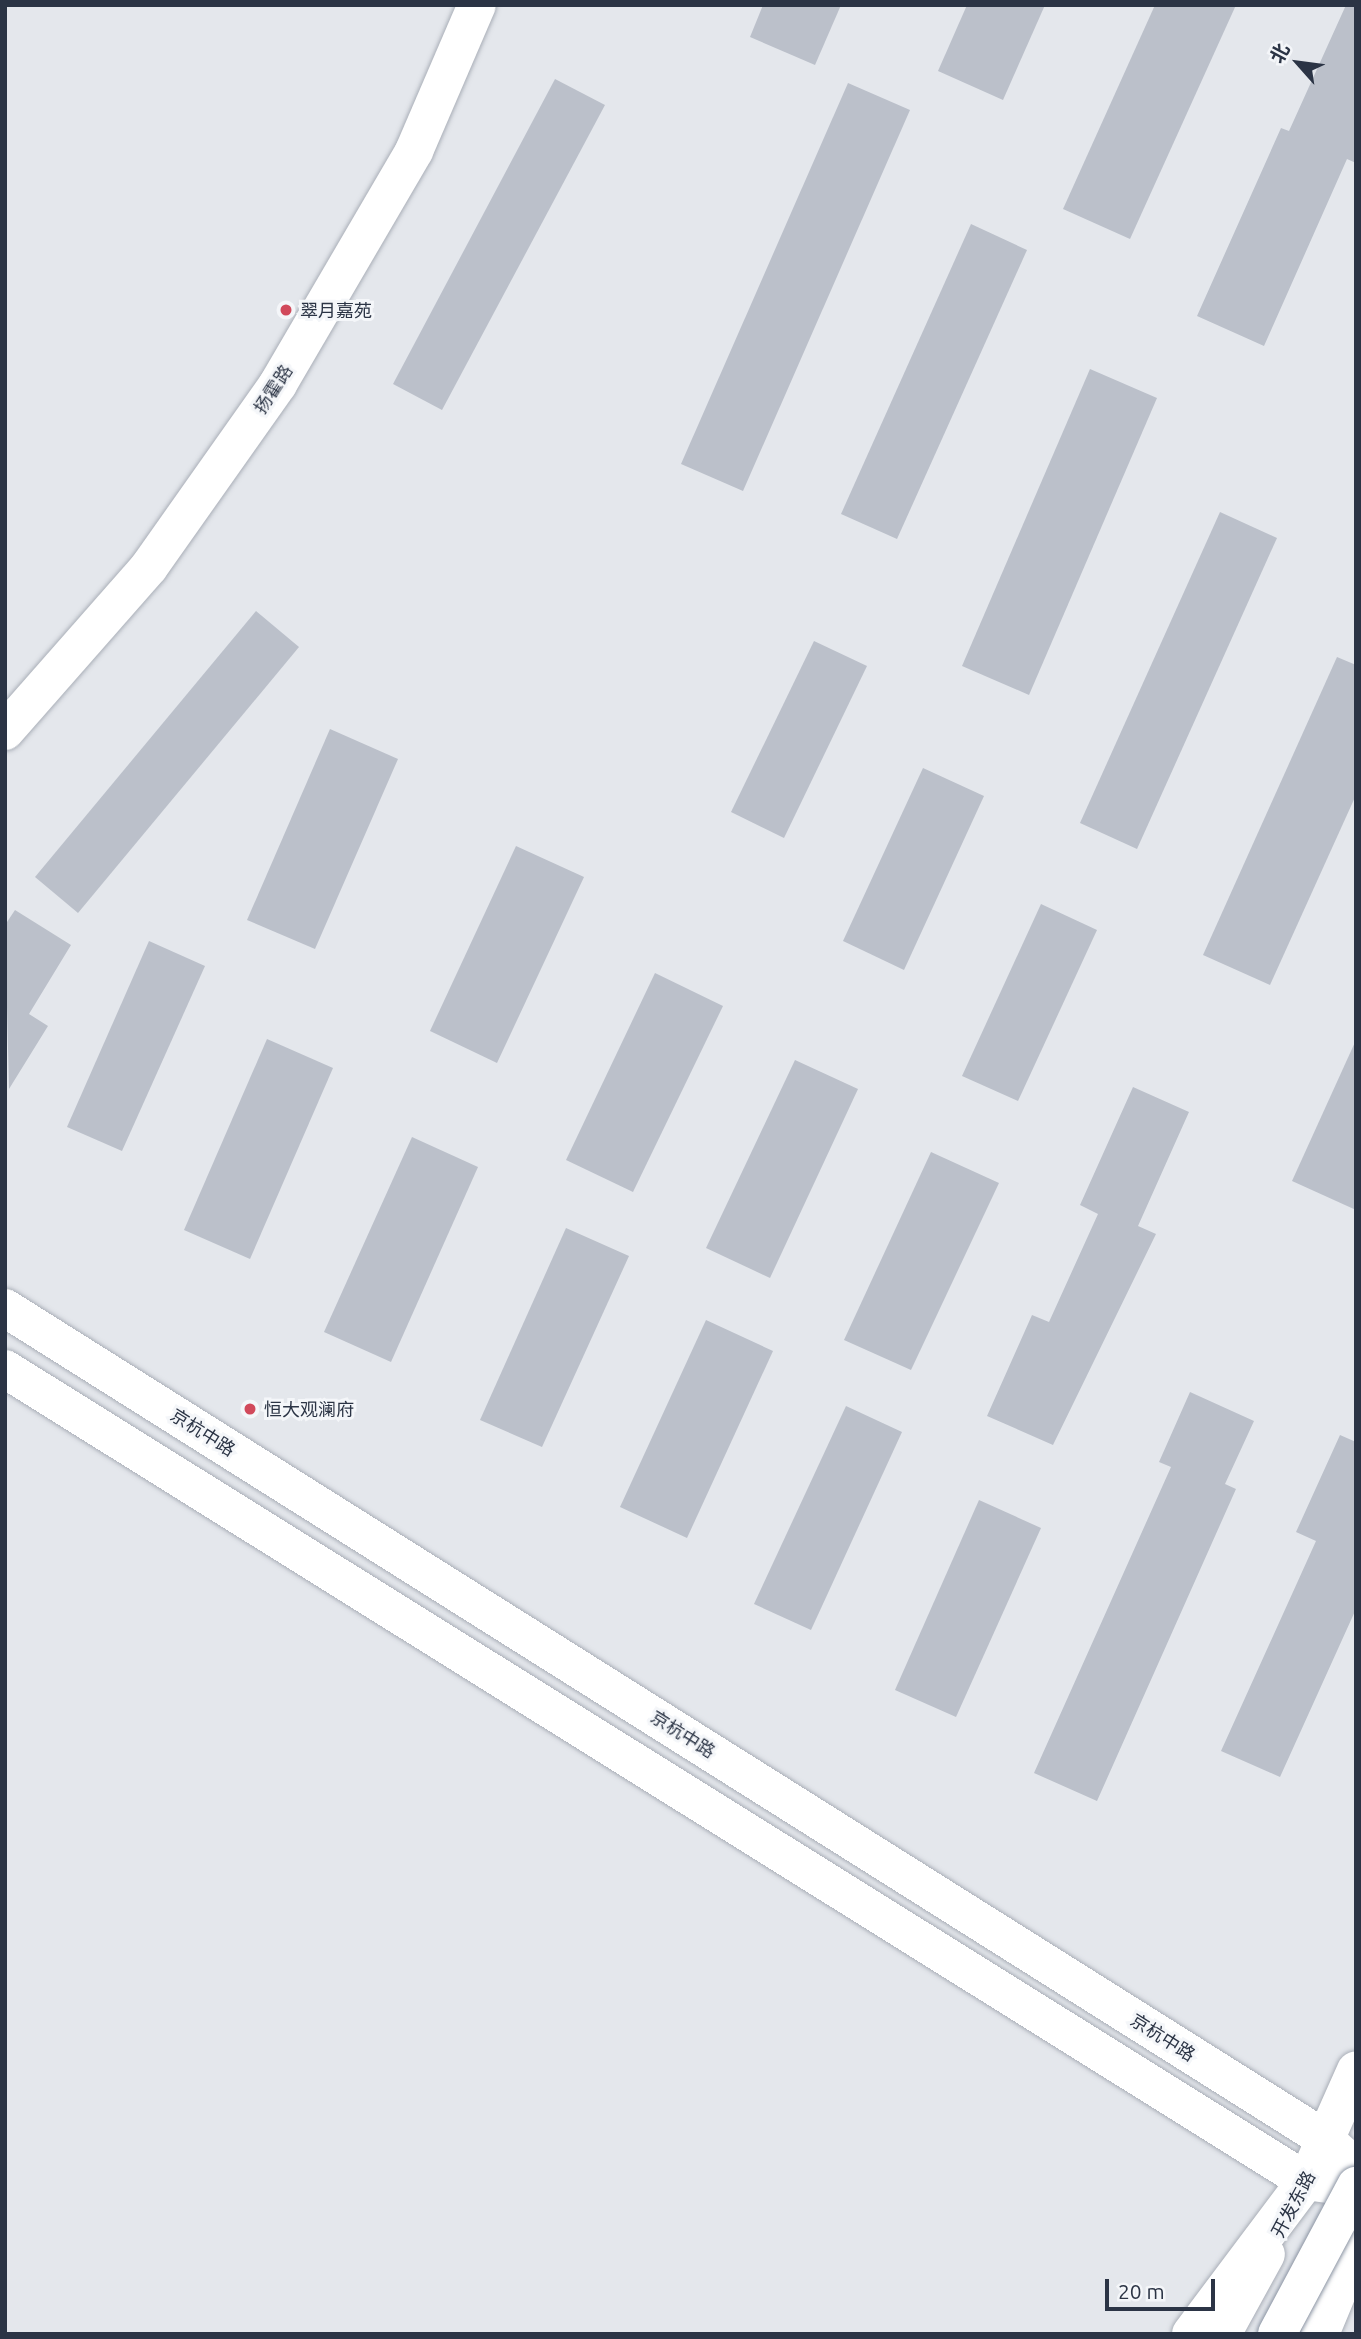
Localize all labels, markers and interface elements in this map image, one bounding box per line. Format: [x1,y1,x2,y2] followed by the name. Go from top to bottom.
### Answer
[1263,28,1333,98] north arrow
[1265,40,1294,67] text: 北
[300,299,372,321] place label: 翠月嘉苑
[278,302,294,318] marker: 翠月嘉苑
[249,360,297,418] street label: 扬霍路
[264,1398,354,1420] place label: 恒大观澜府
[242,1401,258,1417] marker: 恒大观澜府
[167,1404,239,1460] street label: 京杭中路
[647,1706,719,1762] street label: 京杭中路
[1127,2009,1199,2065] street label: 京杭中路
[1267,2167,1319,2241] street label: 开发东路
[1109,2266,1219,2310] scale bar
[1118,2279,1165,2303] text: 20 m

